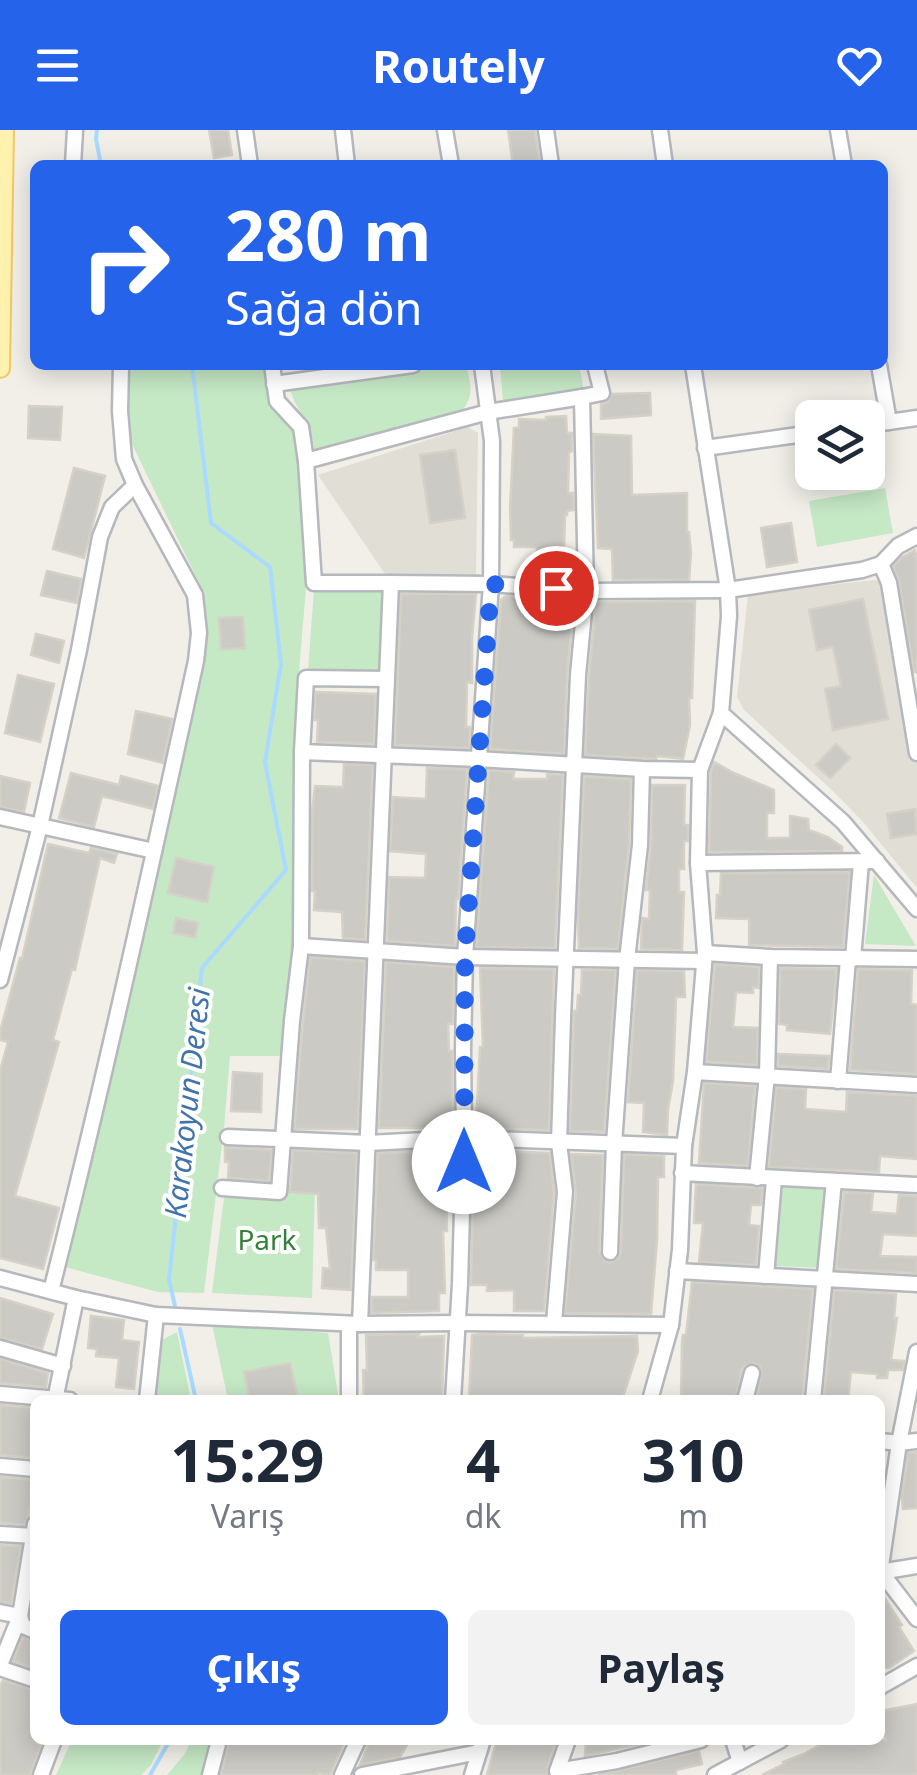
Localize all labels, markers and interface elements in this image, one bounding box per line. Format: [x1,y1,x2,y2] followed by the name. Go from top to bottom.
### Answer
[372,35,545,96] text: Routely
[30,38,85,93] icon: menu
[832,38,887,93] icon: heart
[225,186,432,282] text: 280 m
[60,200,190,330] icon: right
[225,277,422,338] text: Sağa dön
[795,400,885,490] map controls
[795,400,885,490] button: layers
[514,546,599,631] pin
[529,561,584,616] icon: arrive
[154,984,219,1220] water label: Karakoyun Deresi
[412,1110,516,1214] position arrow
[237,1220,297,1258] park label: Park
[170,1418,324,1500] text: 15:29
[466,1418,500,1500] text: 4
[642,1418,745,1500] text: 310
[211,1494,284,1537] text: Varış
[465,1494,501,1537] text: dk
[678,1494,708,1537] text: m
[60,1610,448,1725] button: Çıkış
[468,1610,855,1725] button: Paylaş

